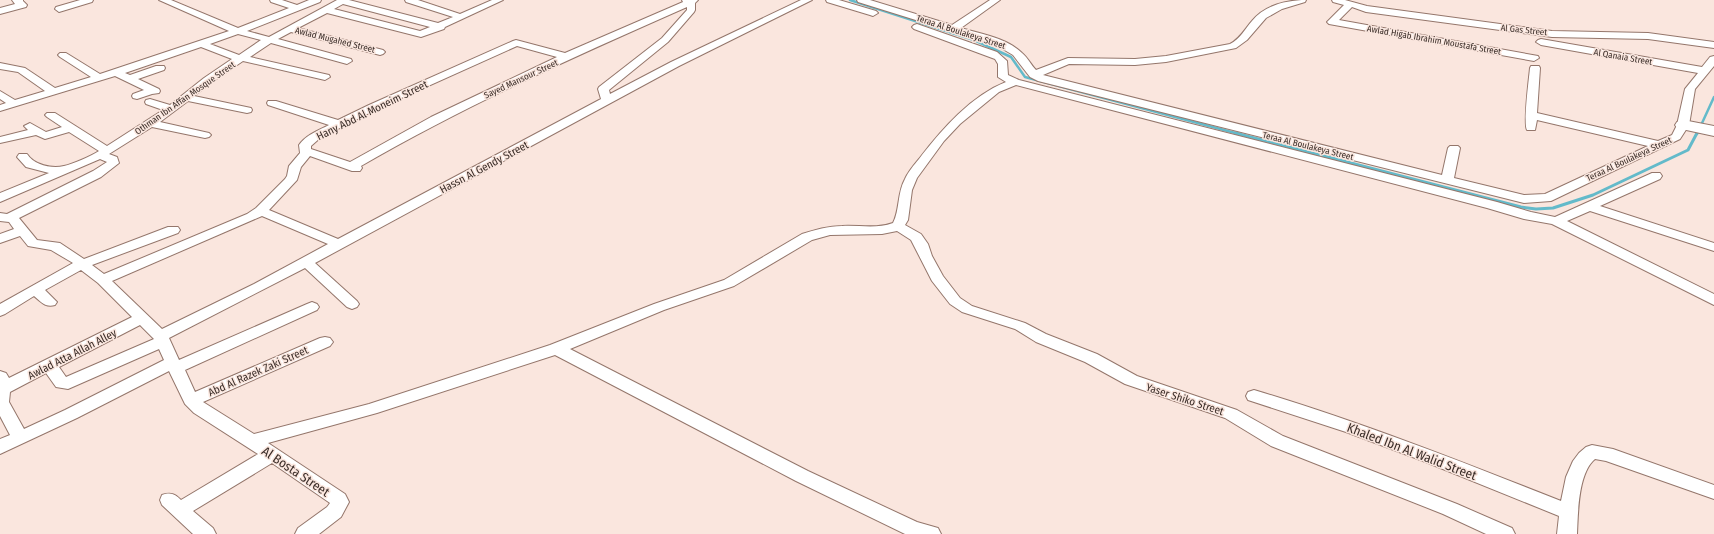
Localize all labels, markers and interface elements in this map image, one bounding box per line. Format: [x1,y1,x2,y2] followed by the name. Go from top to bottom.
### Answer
[915,13,1007,51] street label: Teraa Al Boulakeya Street
[1366,23,1502,57] street label: Awlad Higab Ibrahim Moustafa Street
[1500,23,1548,37] street label: Al Gas Street
[294,25,376,55] street label: Awlad Mugahed Street
[1593,47,1653,67] street label: Al Qanaia Street
[482,57,560,101] street label: Sayed Mansour Street
[133,59,237,137] street label: Othman Ibn Affan Mosque Street
[314,78,430,143] street label: Hany Abd Al Moneim Street
[1262,130,1355,162] street label: Teraa Al Boulakeya Street
[1585,135,1673,183] street label: Teraa Al Boulakeya Street
[438,138,531,196] street label: Hassn Al Gendy Street
[26,326,119,382] street label: Awlad Atta Allah Alley
[206,343,311,399] street label: Abd Al Razek Zaki Street
[1144,381,1226,418] street label: Yaser Shiko Street
[1345,420,1479,483] street label: Khaled Ibn Al Walid Street
[259,443,333,500] street label: Al Bosta Street

